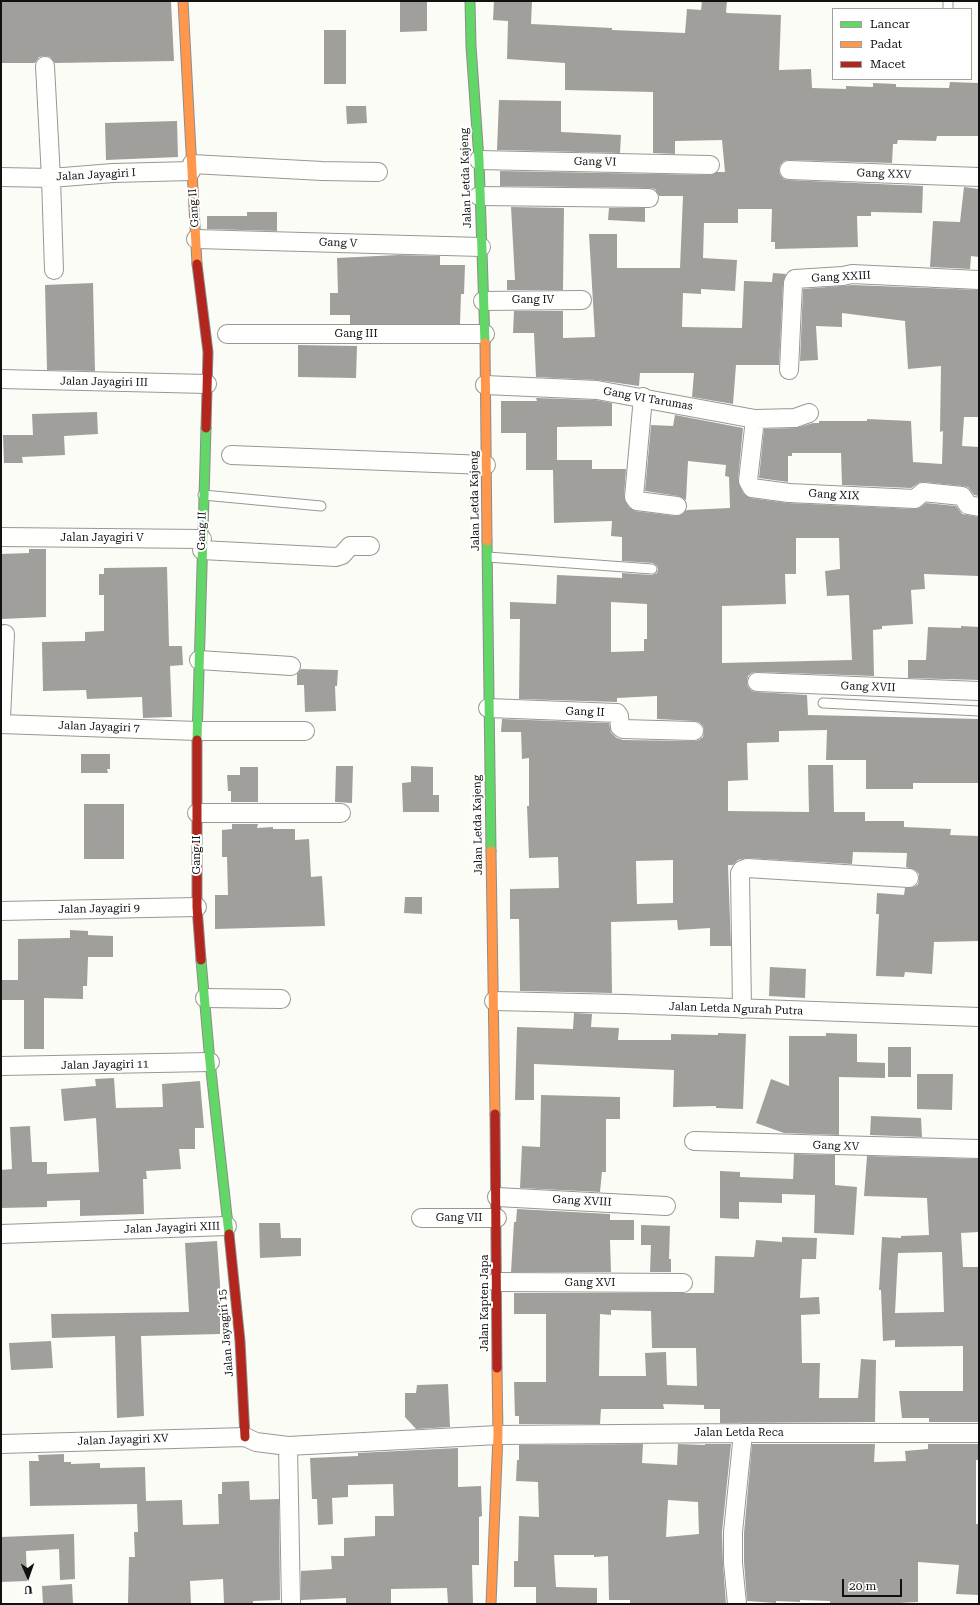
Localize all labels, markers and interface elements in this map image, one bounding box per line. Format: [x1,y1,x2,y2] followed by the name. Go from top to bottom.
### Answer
[832,8,972,80] legend
[870,17,910,31] text: Lancar
[870,37,902,51] text: Padat
[870,57,905,71] text: Macet
[458,128,474,228] street label: Jalan Letda Kajeng
[574,155,616,169] street label: Gang VI
[56,166,136,184] street label: Jalan Jayagiri I
[856,166,912,182] street label: Gang XXV
[186,188,202,228] street label: Gang II
[319,236,357,250] street label: Gang V
[811,269,871,285] street label: Gang XXIII
[512,293,554,307] street label: Gang IV
[334,327,378,341] street label: Gang III
[60,375,148,389] street label: Jalan Jayagiri III
[602,385,694,413] street label: Gang VI Tarumas
[468,451,482,551] street label: Jalan Letda Kajeng
[808,487,860,503] street label: Gang XIX
[195,511,209,551] street label: Gang II
[60,531,144,545] street label: Jalan Jayagiri V
[840,679,896,695] street label: Gang XVII
[565,705,605,719] street label: Gang II
[58,719,140,735] street label: Jalan Jayagiri 7
[471,775,485,875] street label: Jalan Letda Kajeng
[190,835,204,875] street label: Gang II
[58,902,140,916] street label: Jalan Jayagiri 9
[669,1000,803,1018] street label: Jalan Letda Ngurah Putra
[61,1058,149,1072] street label: Jalan Jayagiri 11
[812,1139,860,1153] street label: Gang XV
[552,1193,612,1209] street label: Gang XVIII
[436,1211,482,1225] street label: Gang VII
[124,1220,220,1236] street label: Jalan Jayagiri XIII
[478,1255,492,1351] street label: Jalan Kapten Japa
[565,1276,615,1290] street label: Gang XVI
[216,1289,236,1377] street label: Jalan Jayagiri 15
[694,1426,784,1440] street label: Jalan Letda Reca
[77,1432,169,1448] street label: Jalan Jayagiri XV
[8,1557,48,1597] north arrow
[844,1571,904,1597] scale bar
[849,1579,876,1593] text: 20 m
[24,1583,33,1596] text: U

